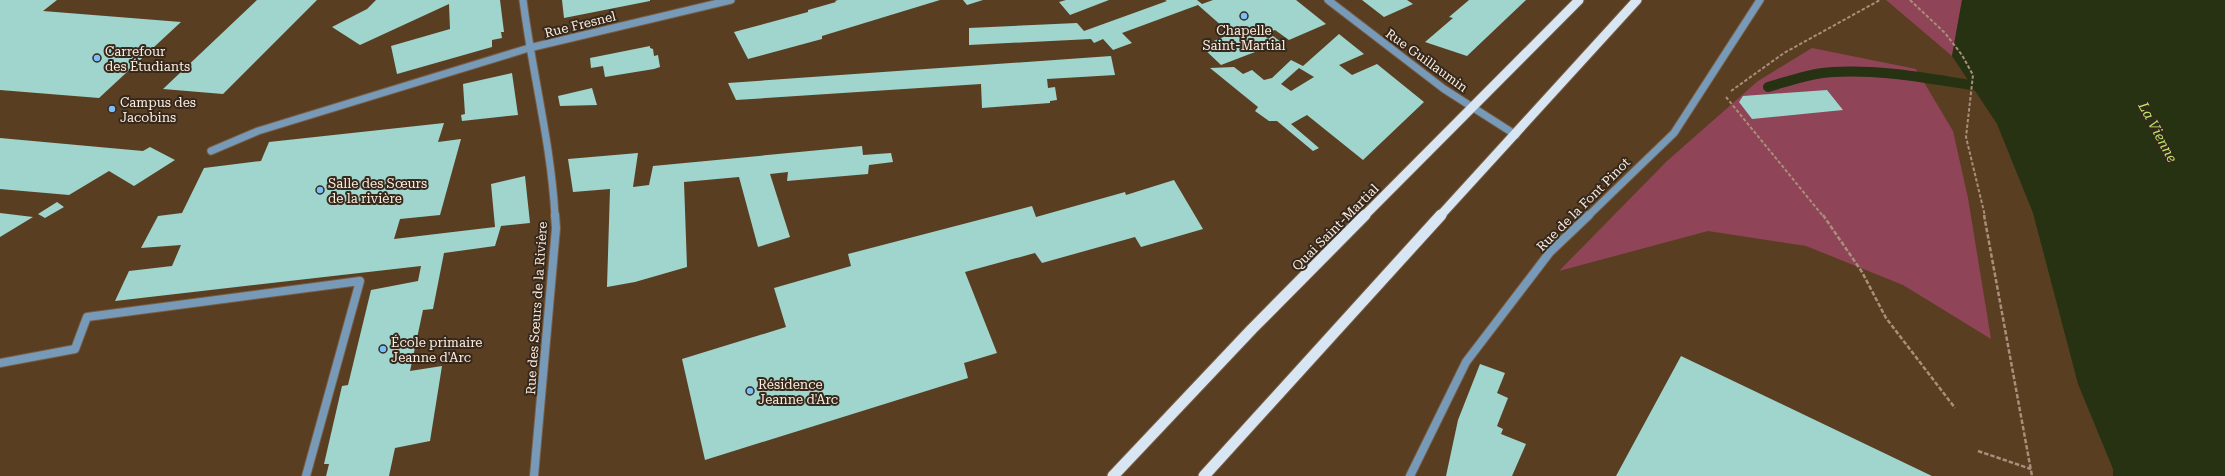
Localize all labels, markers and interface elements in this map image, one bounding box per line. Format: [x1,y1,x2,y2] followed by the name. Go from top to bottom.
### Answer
[543,8,617,41] street label: Rue Fresnel
[1239,11,1249,21] marker: Chapelle Saint-Martial
[1202,23,1286,53] place label: Chapelle Saint-Martial
[1383,26,1471,95] street label: Rue Guillaumin
[105,44,190,74] place label: Carrefour des Étudiants
[92,53,102,63] marker: Carrefour des Étudiants
[120,95,196,125] place label: Campus des Jacobins
[2135,98,2181,165] water label: La Vienne
[107,104,117,114] marker: Campus des Jacobins
[1534,154,1633,254] street label: Rue de la Font Pinot
[328,176,427,206] place label: Salle des Sœurs de la rivière
[1289,181,1382,274] street label: Quai Saint-Martial
[315,185,325,195] marker: Salle des Sœurs de la rivière
[523,221,550,395] street label: Rue des Sœurs de la Rivière
[391,334,482,365] place label: École primaire Jeanne d'Arc
[378,344,388,354] marker: École primaire Jeanne d'Arc
[758,377,838,407] place label: Résidence Jeanne d'Arc
[745,386,755,396] marker: Résidence Jeanne d'Arc

